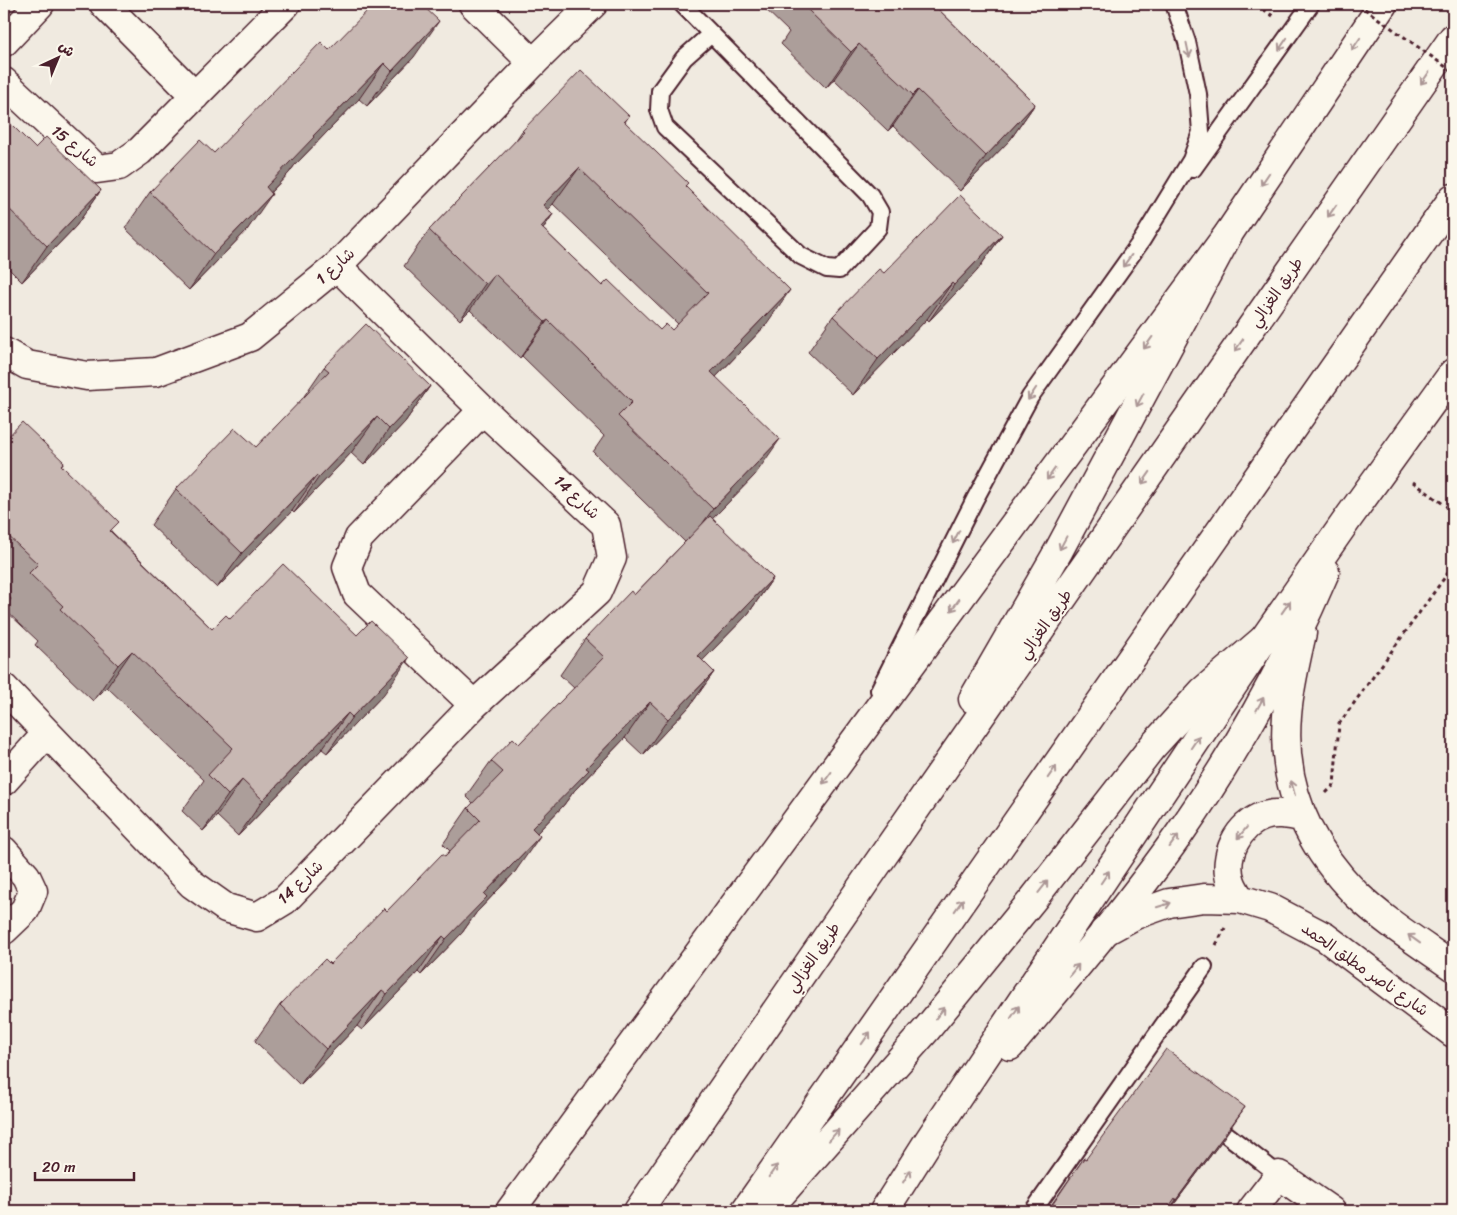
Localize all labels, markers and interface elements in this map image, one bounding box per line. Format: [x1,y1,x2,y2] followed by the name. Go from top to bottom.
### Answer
[32,32,82,82] north arrow
[52,35,81,63] text: ش
[1278,37,1288,51] one-way arrow
[1351,37,1361,51] one-way arrow
[1184,42,1193,58] one-way arrow
[1420,71,1430,85] one-way arrow
[44,117,106,175] street label: شارع 15
[1260,172,1270,186] one-way arrow
[1327,204,1337,218] one-way arrow
[308,240,362,292] street label: شارع 1
[1241,251,1311,333] street label: طريق الغزالي
[1122,254,1132,268] one-way arrow
[1143,336,1153,350] one-way arrow
[1234,337,1244,351] one-way arrow
[1027,386,1037,400] one-way arrow
[1135,392,1144,407] one-way arrow
[547,467,607,527] street label: شارع 14
[1046,467,1057,480] one-way arrow
[1141,471,1151,485] one-way arrow
[951,529,960,544] one-way arrow
[1058,535,1067,550] one-way arrow
[1010,583,1080,665] street label: طريق الغزالي
[950,598,960,612] one-way arrow
[1281,601,1291,615] one-way arrow
[1256,697,1266,712] one-way arrow
[1190,735,1200,749] one-way arrow
[1047,765,1057,779] one-way arrow
[822,771,833,784] one-way arrow
[1287,781,1297,797] one-way arrow
[1236,826,1247,839] one-way arrow
[1168,835,1179,848] one-way arrow
[270,852,330,912] street label: شارع 14
[1100,871,1110,885] one-way arrow
[1037,881,1048,894] one-way arrow
[954,898,964,912] one-way arrow
[1156,900,1172,910] one-way arrow
[1295,914,1435,1024] street label: شارع ناصر مطلق الحمد
[778,916,848,998] street label: طريق الغزالي
[1407,934,1421,944] one-way arrow
[1068,963,1079,976] one-way arrow
[935,1006,946,1019] one-way arrow
[1010,1006,1020,1020] one-way arrow
[861,1031,871,1045] one-way arrow
[828,1129,839,1142] one-way arrow
[35,1150,134,1182] scale bar
[42,1154,76,1180] text: 20 m
[767,1164,778,1178] one-way arrow
[902,1169,912,1183] one-way arrow

